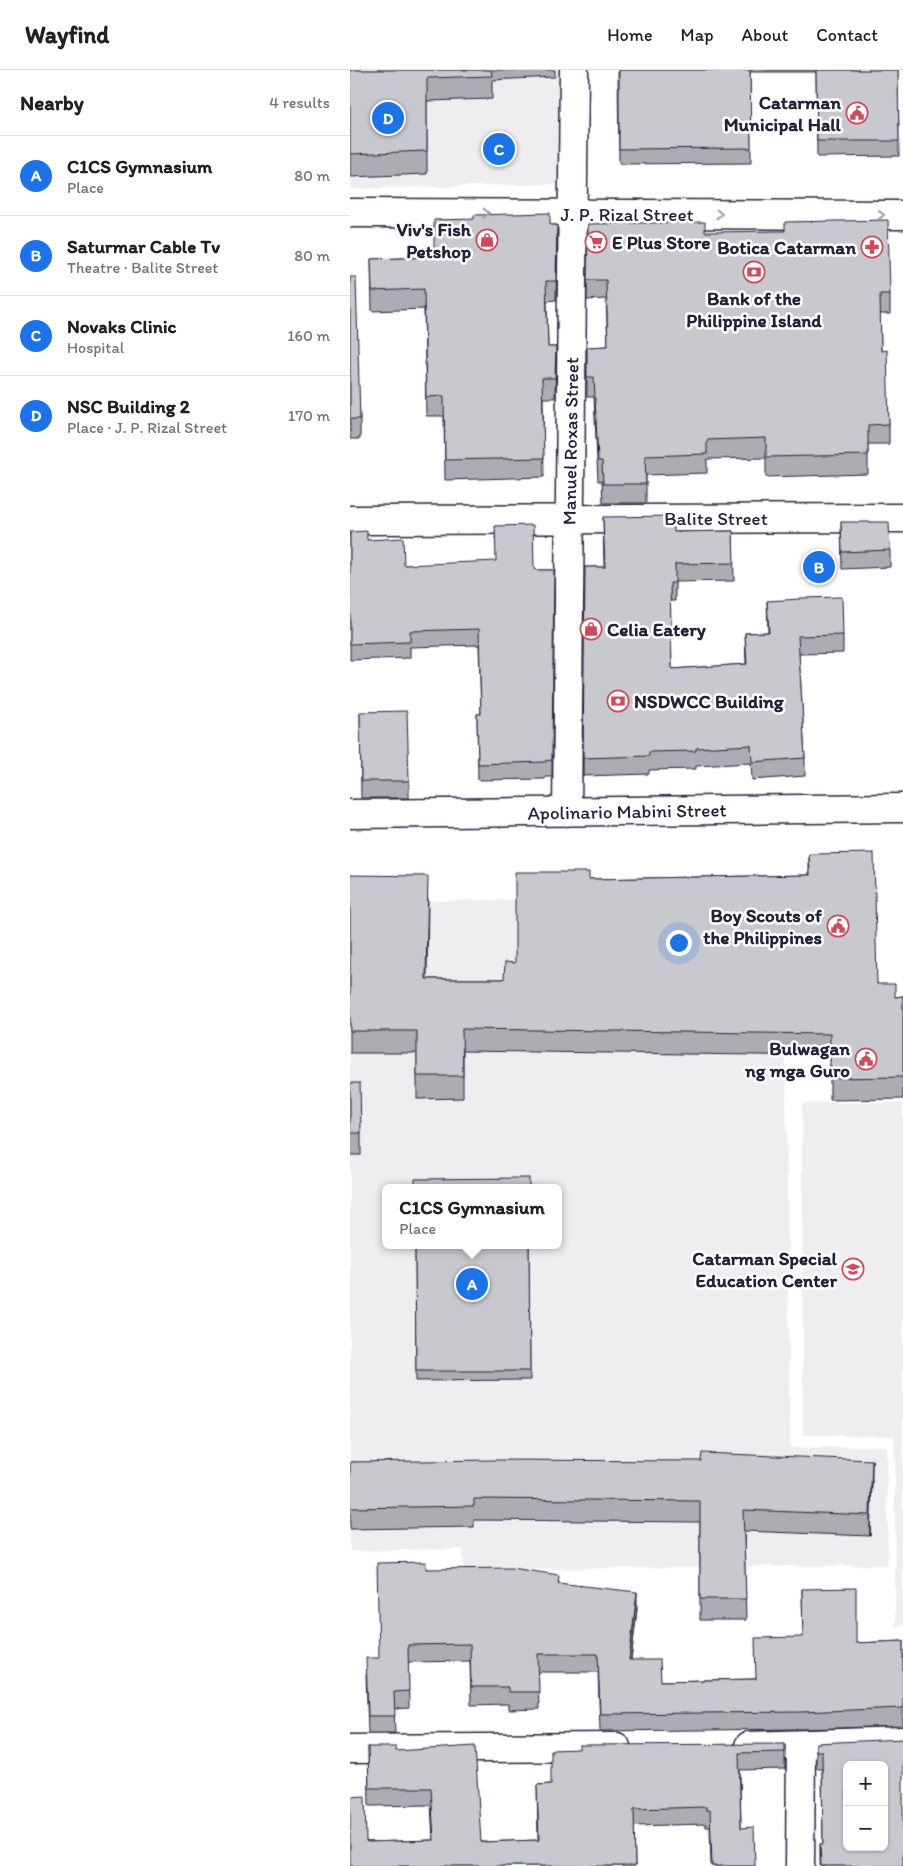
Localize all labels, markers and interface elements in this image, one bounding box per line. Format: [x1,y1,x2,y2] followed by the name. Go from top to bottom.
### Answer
[25,20,109,49] text: Wayfind
[607,24,653,46] text: Home
[681,24,714,46] text: Map
[742,24,788,46] text: About
[816,24,878,46] text: Contact
[20,90,84,115] text: Nearby
[724,91,842,136] place label: Catarman Municipal Hall
[269,93,330,112] text: 4 results
[372,99,404,137] pin: D
[845,101,869,125] public building icon: Catarman Municipal Hall
[483,130,515,168] pin: C
[67,155,212,178] text: C1CS Gymnasium
[31,166,41,185] text: A
[294,166,330,185] text: 80 m
[67,178,104,197] text: Place
[560,203,694,226] street label: J. P. Rizal Street
[482,208,490,218] one-way arrow
[715,209,723,219] one-way arrow
[878,210,885,220] one-way arrow
[396,218,472,263] place label: Viv's Fish Petshop
[475,228,499,252] shop icon: Viv's Fish Petshop
[584,230,608,254] supermarket icon: E Plus Store
[612,231,710,254] place label: E Plus Store
[67,235,220,258] text: Saturmar Cable Tv
[860,235,884,259] pharmacy icon: Botica Catarman
[717,236,856,259] place label: Botica Catarman
[31,246,41,265] text: B
[294,246,330,265] text: 80 m
[67,258,218,277] text: Theatre · Balite Street
[742,260,766,284] bank icon: Bank of the Philippine Island
[686,287,822,332] place label: Bank of the Philippine Island
[67,315,177,338] text: Novaks Clinic
[31,326,41,345] text: C
[287,326,330,345] text: 160 m
[67,338,124,357] text: Hospital
[558,357,583,525] street label: Manuel Roxas Street
[67,395,190,418] text: NSC Building 2
[31,406,41,425] text: D
[288,406,330,425] text: 170 m
[67,418,227,437] text: Place · J. P. Rizal Street
[664,507,768,530] street label: Balite Street
[803,548,835,586] pin: B
[579,617,603,641] shop icon: Celia Eatery
[607,618,706,641] place label: Celia Eatery
[606,689,630,713] bank icon: NSDWCC Building
[634,690,785,713] place label: NSDWCC Building
[527,798,727,825] street label: Apolinario Mabini Street
[703,904,823,949] place label: Boy Scouts of the Philippines
[826,914,850,938] public building icon: Boy Scouts of the Philippines
[666,930,692,956] your location
[744,1037,850,1082] place label: Bulwagan ng mga Guro
[854,1047,878,1071] public building icon: Bulwagan ng mga Guro
[382,1184,562,1249] popup
[399,1196,545,1219] text: C1CS Gymnasium
[399,1219,436,1238] text: Place
[692,1247,838,1292] place label: Catarman Special Education Center
[841,1257,865,1281] school or university icon: Catarman Special Education Center
[456,1265,488,1303] pin: A
[843,1761,888,1851] map controls
[843,1761,888,1806] button: +
[843,1806,888,1851] button: −

